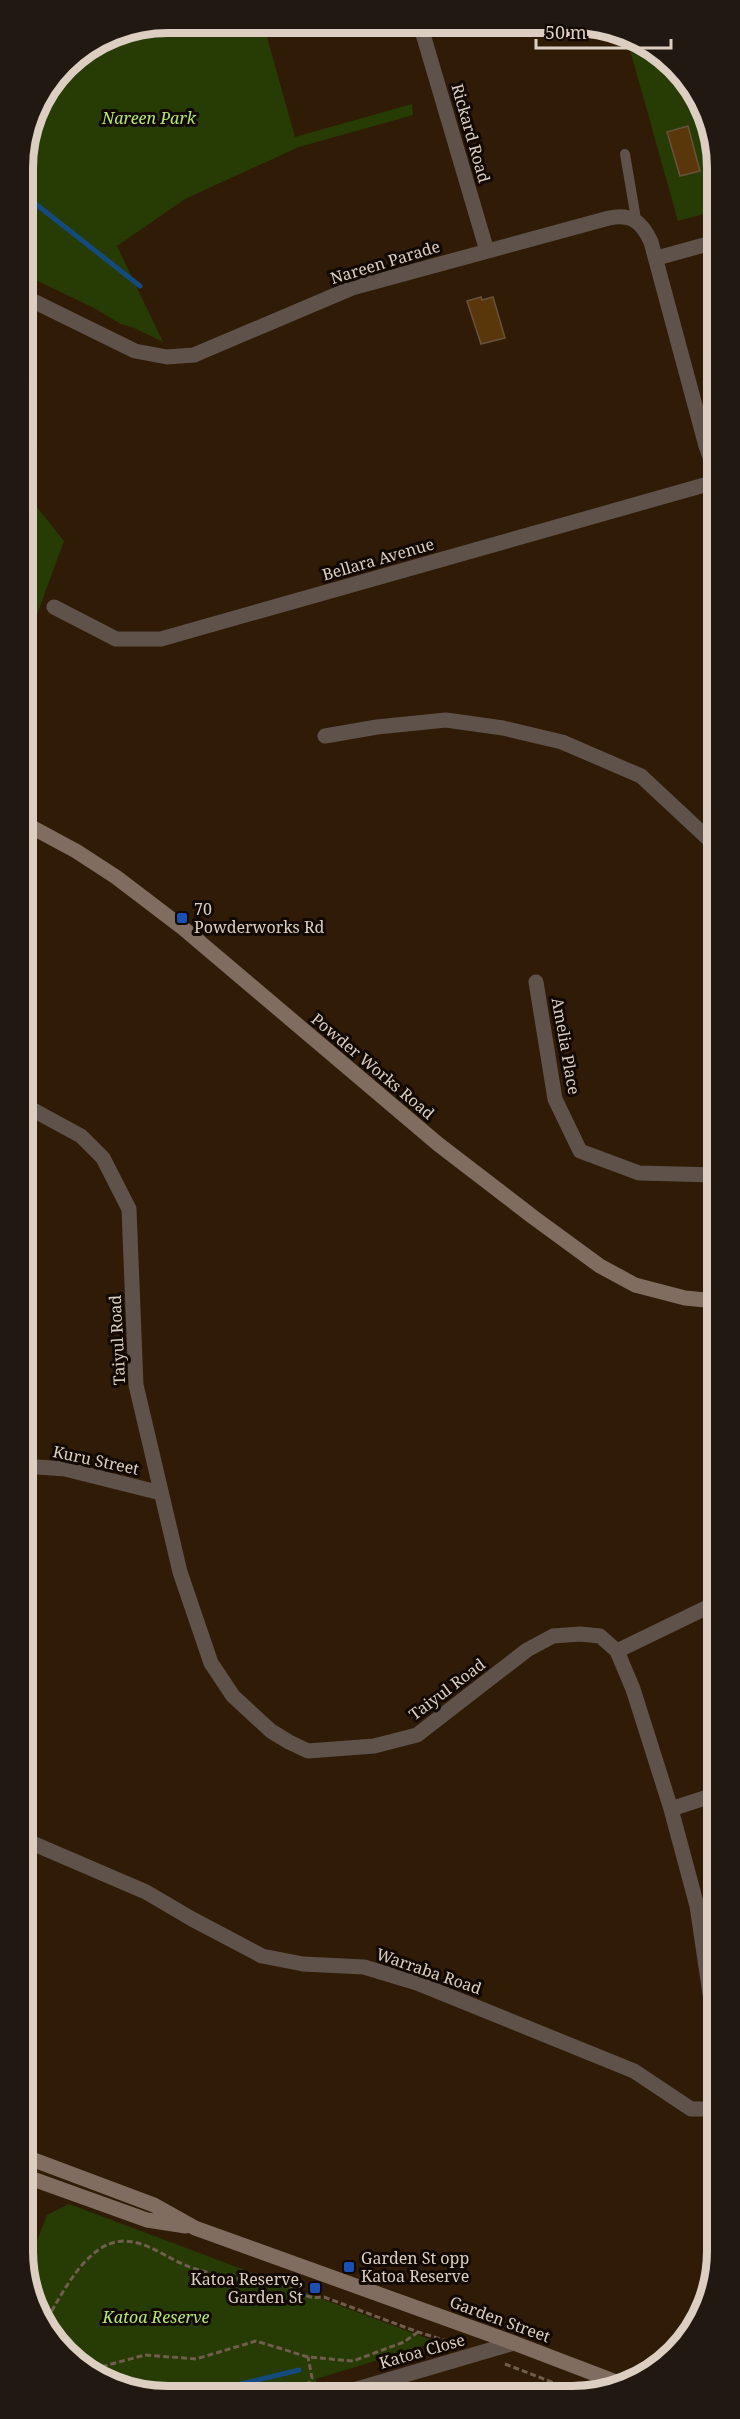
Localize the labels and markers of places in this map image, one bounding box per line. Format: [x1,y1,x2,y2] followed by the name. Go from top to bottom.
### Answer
[194,898,324,938] place label: 70 Powderworks Rd
[175,911,189,925] marker: 70 Powderworks Rd
[361,2247,469,2287] place label: Garden St opp Katoa Reserve
[342,2260,356,2274] marker: Garden St opp Katoa Reserve
[191,2268,303,2308] place label: Katoa Reserve, Garden St
[308,2281,322,2295] marker: Katoa Reserve, Garden St

